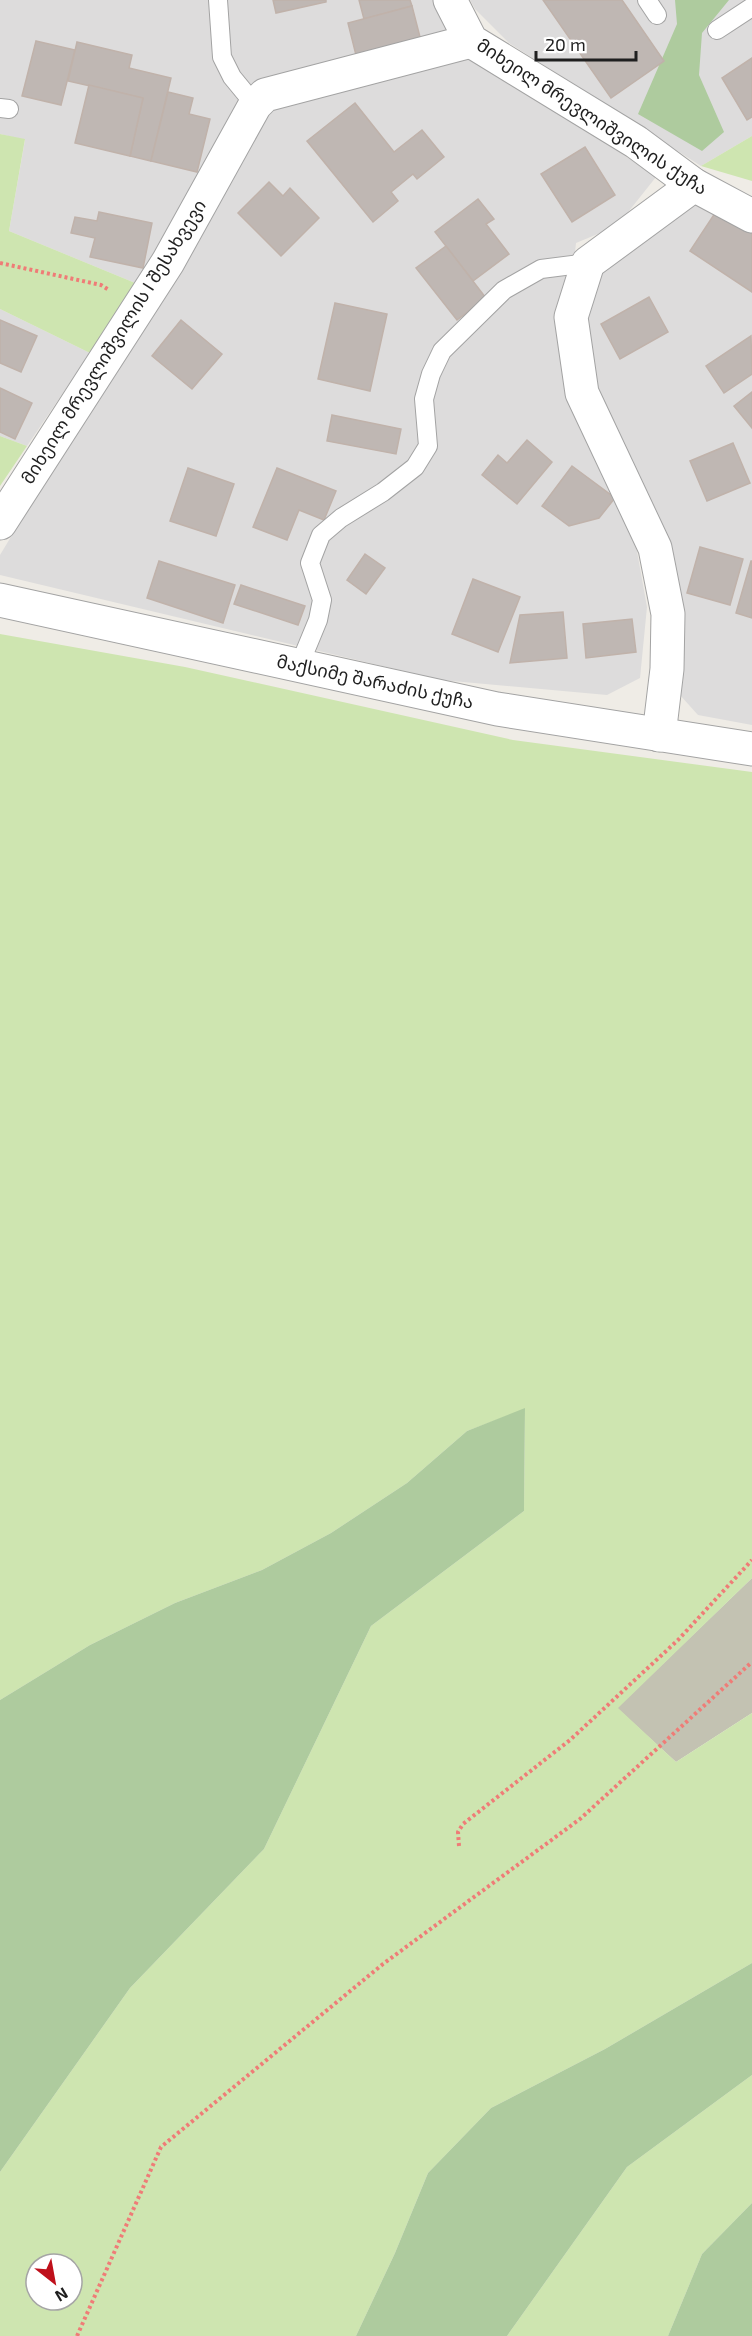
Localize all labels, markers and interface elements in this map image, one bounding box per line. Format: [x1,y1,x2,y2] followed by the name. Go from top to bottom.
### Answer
[536,24,636,62] scale bar
[473,33,712,200] street label: მიხეილ მრევლიშვილის ქუჩა
[545,33,586,55] text: 20 m
[16,195,211,488] street label: მიხეილ მრევლიშვილის I შესახვევი
[275,649,476,714] street label: მაქსიმე შარაძის ქუჩა
[24,2252,84,2312] north arrow
[52,2284,72,2306] text: N

